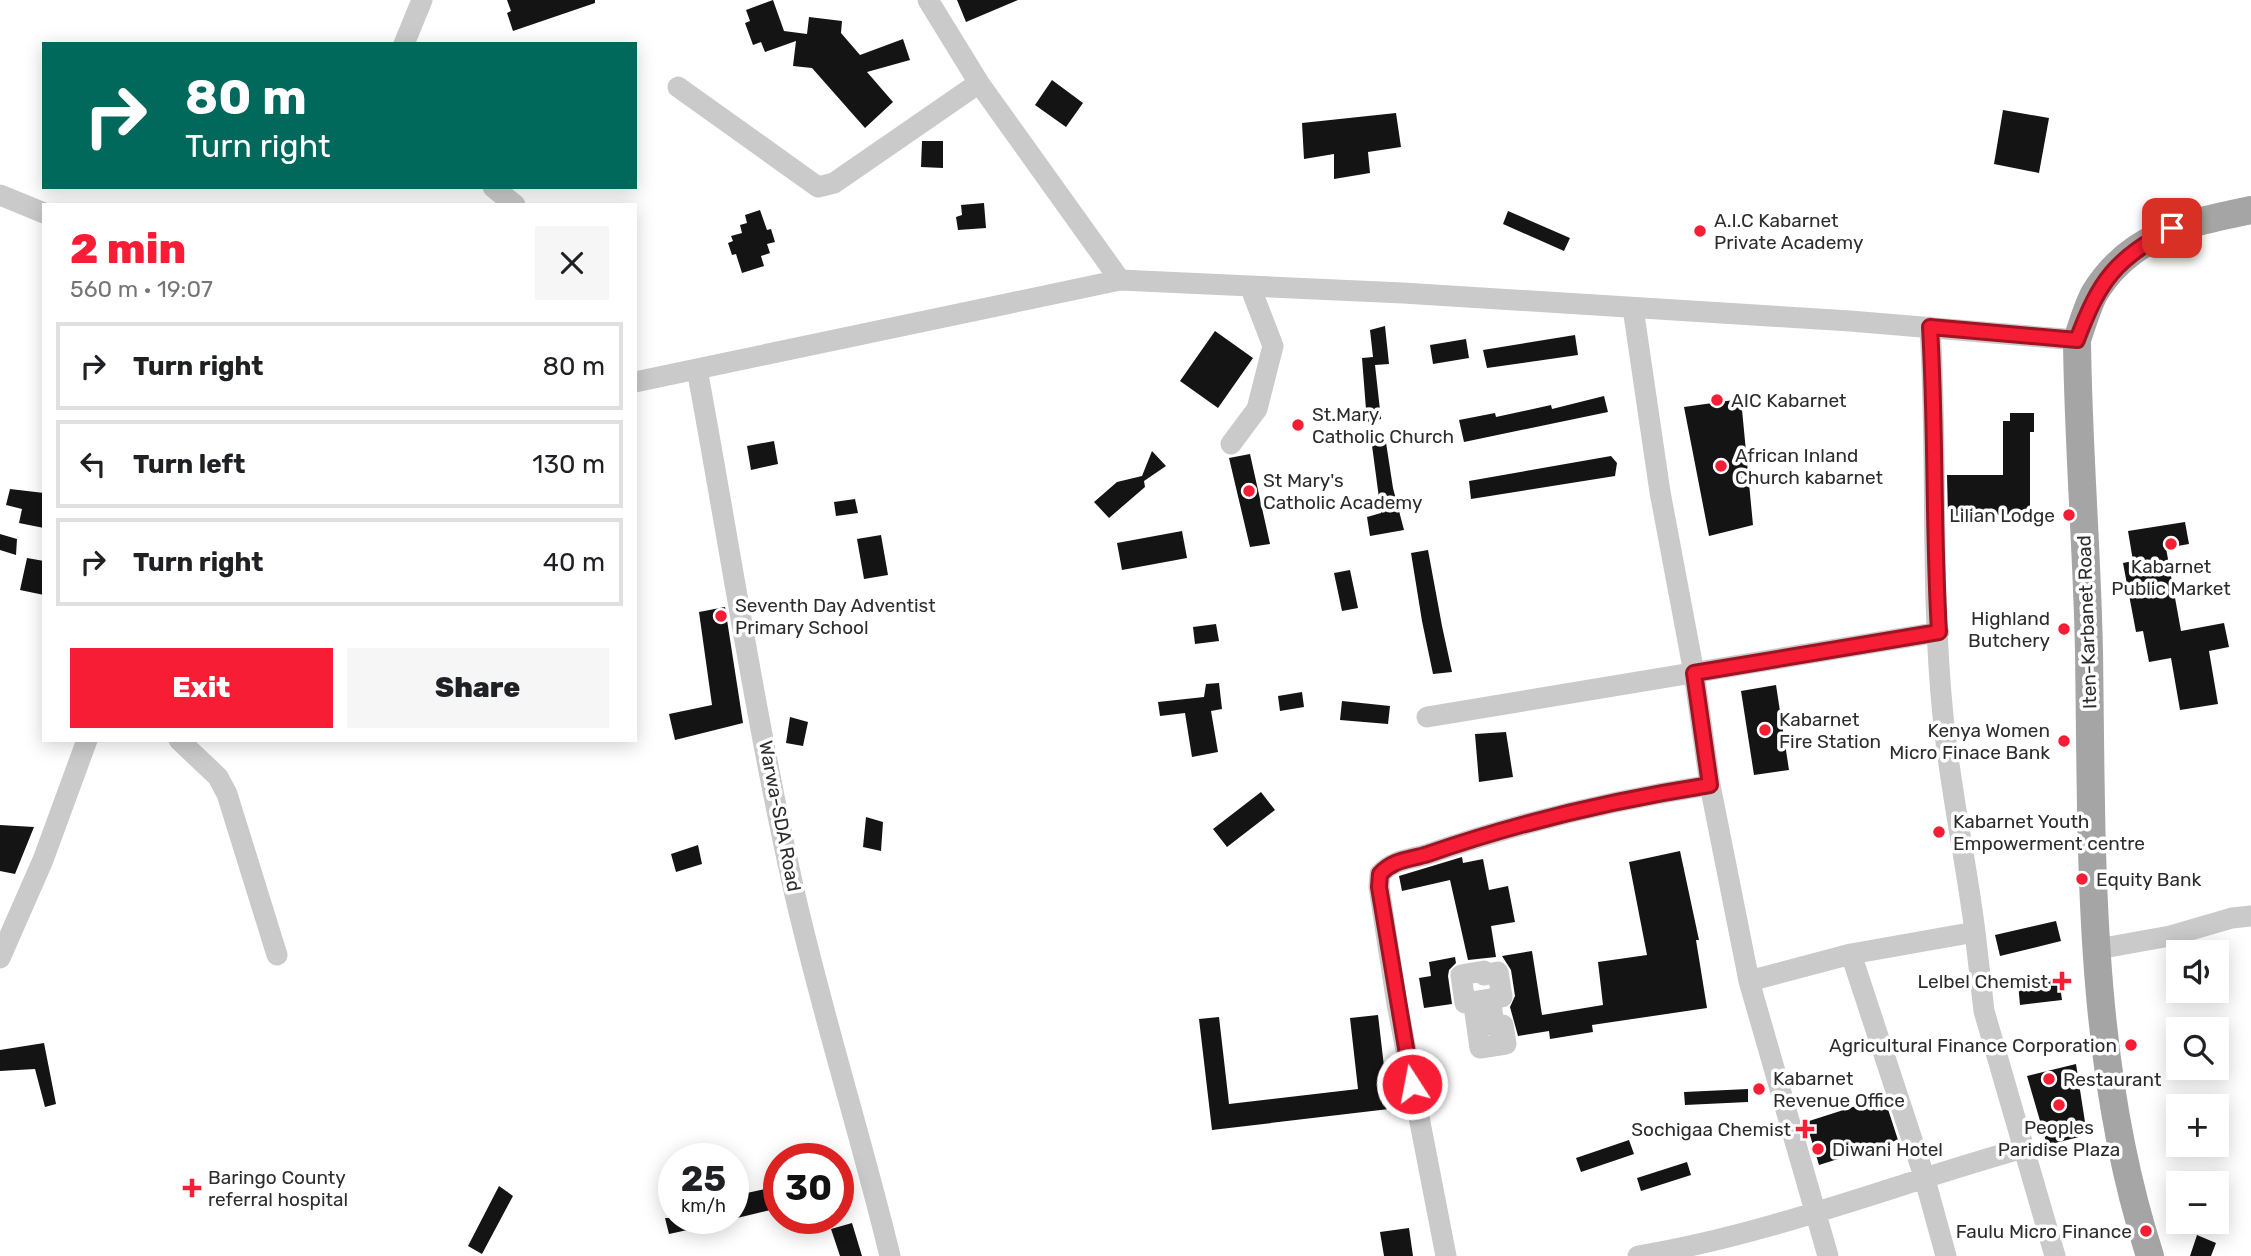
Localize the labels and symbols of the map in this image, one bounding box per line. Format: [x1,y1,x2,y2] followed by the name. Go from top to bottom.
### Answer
[2142,198,2202,258] pin
[1714,209,1863,254] place label: A.I.C Kabarnet Private Academy
[1692,223,1708,239] marker: A.I.C Kabarnet Private Academy
[1731,389,1847,412] place label: AIC Kabarnet
[1709,392,1725,408] marker: AIC Kabarnet
[1312,403,1454,448] place label: St.Mary Catholic Church
[1290,417,1306,433] marker: St.Mary Catholic Church
[1735,444,1884,489] place label: African Inland Church kabarnet
[1713,458,1729,474] marker: African Inland Church kabarnet
[1263,469,1422,514] place label: St Mary's Catholic Academy
[1241,483,1257,499] marker: St Mary's Catholic Academy
[1949,504,2055,527] place label: Lilian Lodge
[2061,507,2077,523] marker: Lilian Lodge
[2072,535,2102,709] street label: Iten-Karbanet Road
[2163,536,2179,552] marker: Kabarnet Public Market
[2111,555,2231,600] place label: Kabarnet Public Market
[735,594,936,639] place label: Seventh Day Adventist Primary School
[1968,607,2050,652] place label: Highland Butchery
[713,608,729,624] marker: Seventh Day Adventist Primary School
[2056,621,2072,637] marker: Highland Butchery
[1779,708,1881,753] place label: Kabarnet Fire Station
[1889,719,2050,764] place label: Kenya Women Micro Finace Bank
[1757,722,1773,738] marker: Kabarnet Fire Station
[2056,733,2072,749] marker: Kenya Women Micro Finace Bank
[754,739,806,893] street label: Warwa-SDA Road
[1953,810,2145,855] place label: Kabarnet Youth Empowerment centre
[1931,824,1947,840] marker: Kabarnet Youth Empowerment centre
[2096,868,2202,891] place label: Equity Bank
[2074,871,2090,887] marker: Equity Bank
[1918,970,2049,993] place label: Lelbel Chemist
[2054,973,2070,989] marker: Lelbel Chemist
[1829,1034,2117,1057] place label: Agricultural Finance Corporation
[2123,1037,2139,1053] marker: Agricultural Finance Corporation
[1375,1047,1449,1121] position arrow
[1773,1067,1905,1112] place label: Kabarnet Revenue Office
[2063,1068,2162,1091] place label: Restaurant
[2041,1071,2057,1087] marker: Restaurant
[1751,1081,1767,1097] marker: Kabarnet Revenue Office
[2051,1097,2067,1113] marker: Peoples Paridise Plaza
[1998,1116,2120,1161] place label: Peoples Paridise Plaza
[1631,1118,1792,1141] place label: Sochigaa Chemist
[1797,1121,1813,1137] marker: Sochigaa Chemist
[1832,1138,1943,1161] place label: Diwani Hotel
[1810,1141,1826,1157] marker: Diwani Hotel
[763,1143,854,1234] speed limit sign: 30
[208,1166,348,1211] place label: Baringo County referral hospital
[182,1178,202,1198] marker: Baringo County referral hospital
[1956,1220,2132,1243] place label: Faulu Micro Finance
[2138,1223,2154,1239] marker: Faulu Micro Finance

